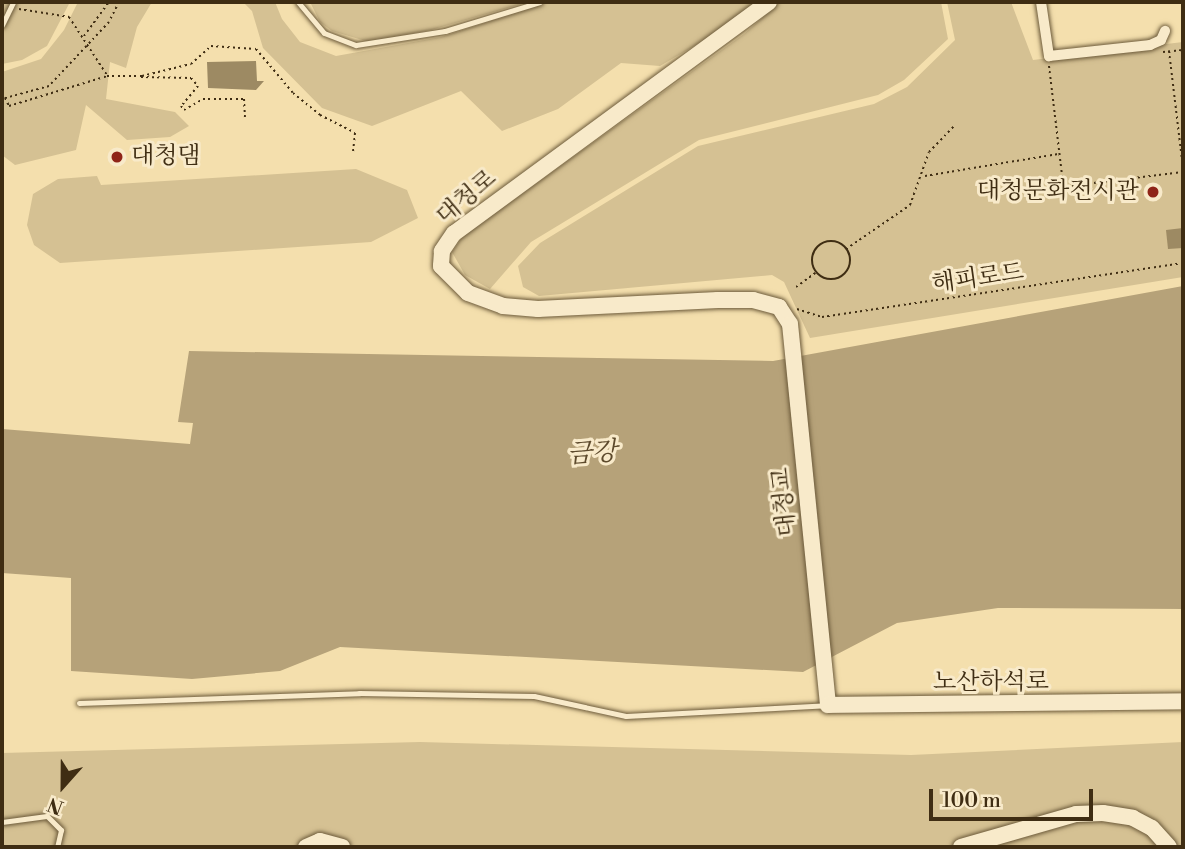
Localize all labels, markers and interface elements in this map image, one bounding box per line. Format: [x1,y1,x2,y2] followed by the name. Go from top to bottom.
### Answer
[131,143,201,171] place label: 대청댐
[109,149,125,165] marker: 대청댐
[431,165,503,231] street label: 대청로
[977,178,1139,206] place label: 대청문화전시관
[1145,184,1161,200] marker: 대청문화전시관
[930,258,1026,300] street label: 해피로드
[566,437,618,471] water label: 금강
[767,466,803,538] street label: 대청교
[933,669,1049,697] street label: 노산하석로
[28,751,98,821] north arrow
[933,776,1098,820] scale bar
[942,788,1001,814] text: 100 m
[44,792,67,820] text: N

